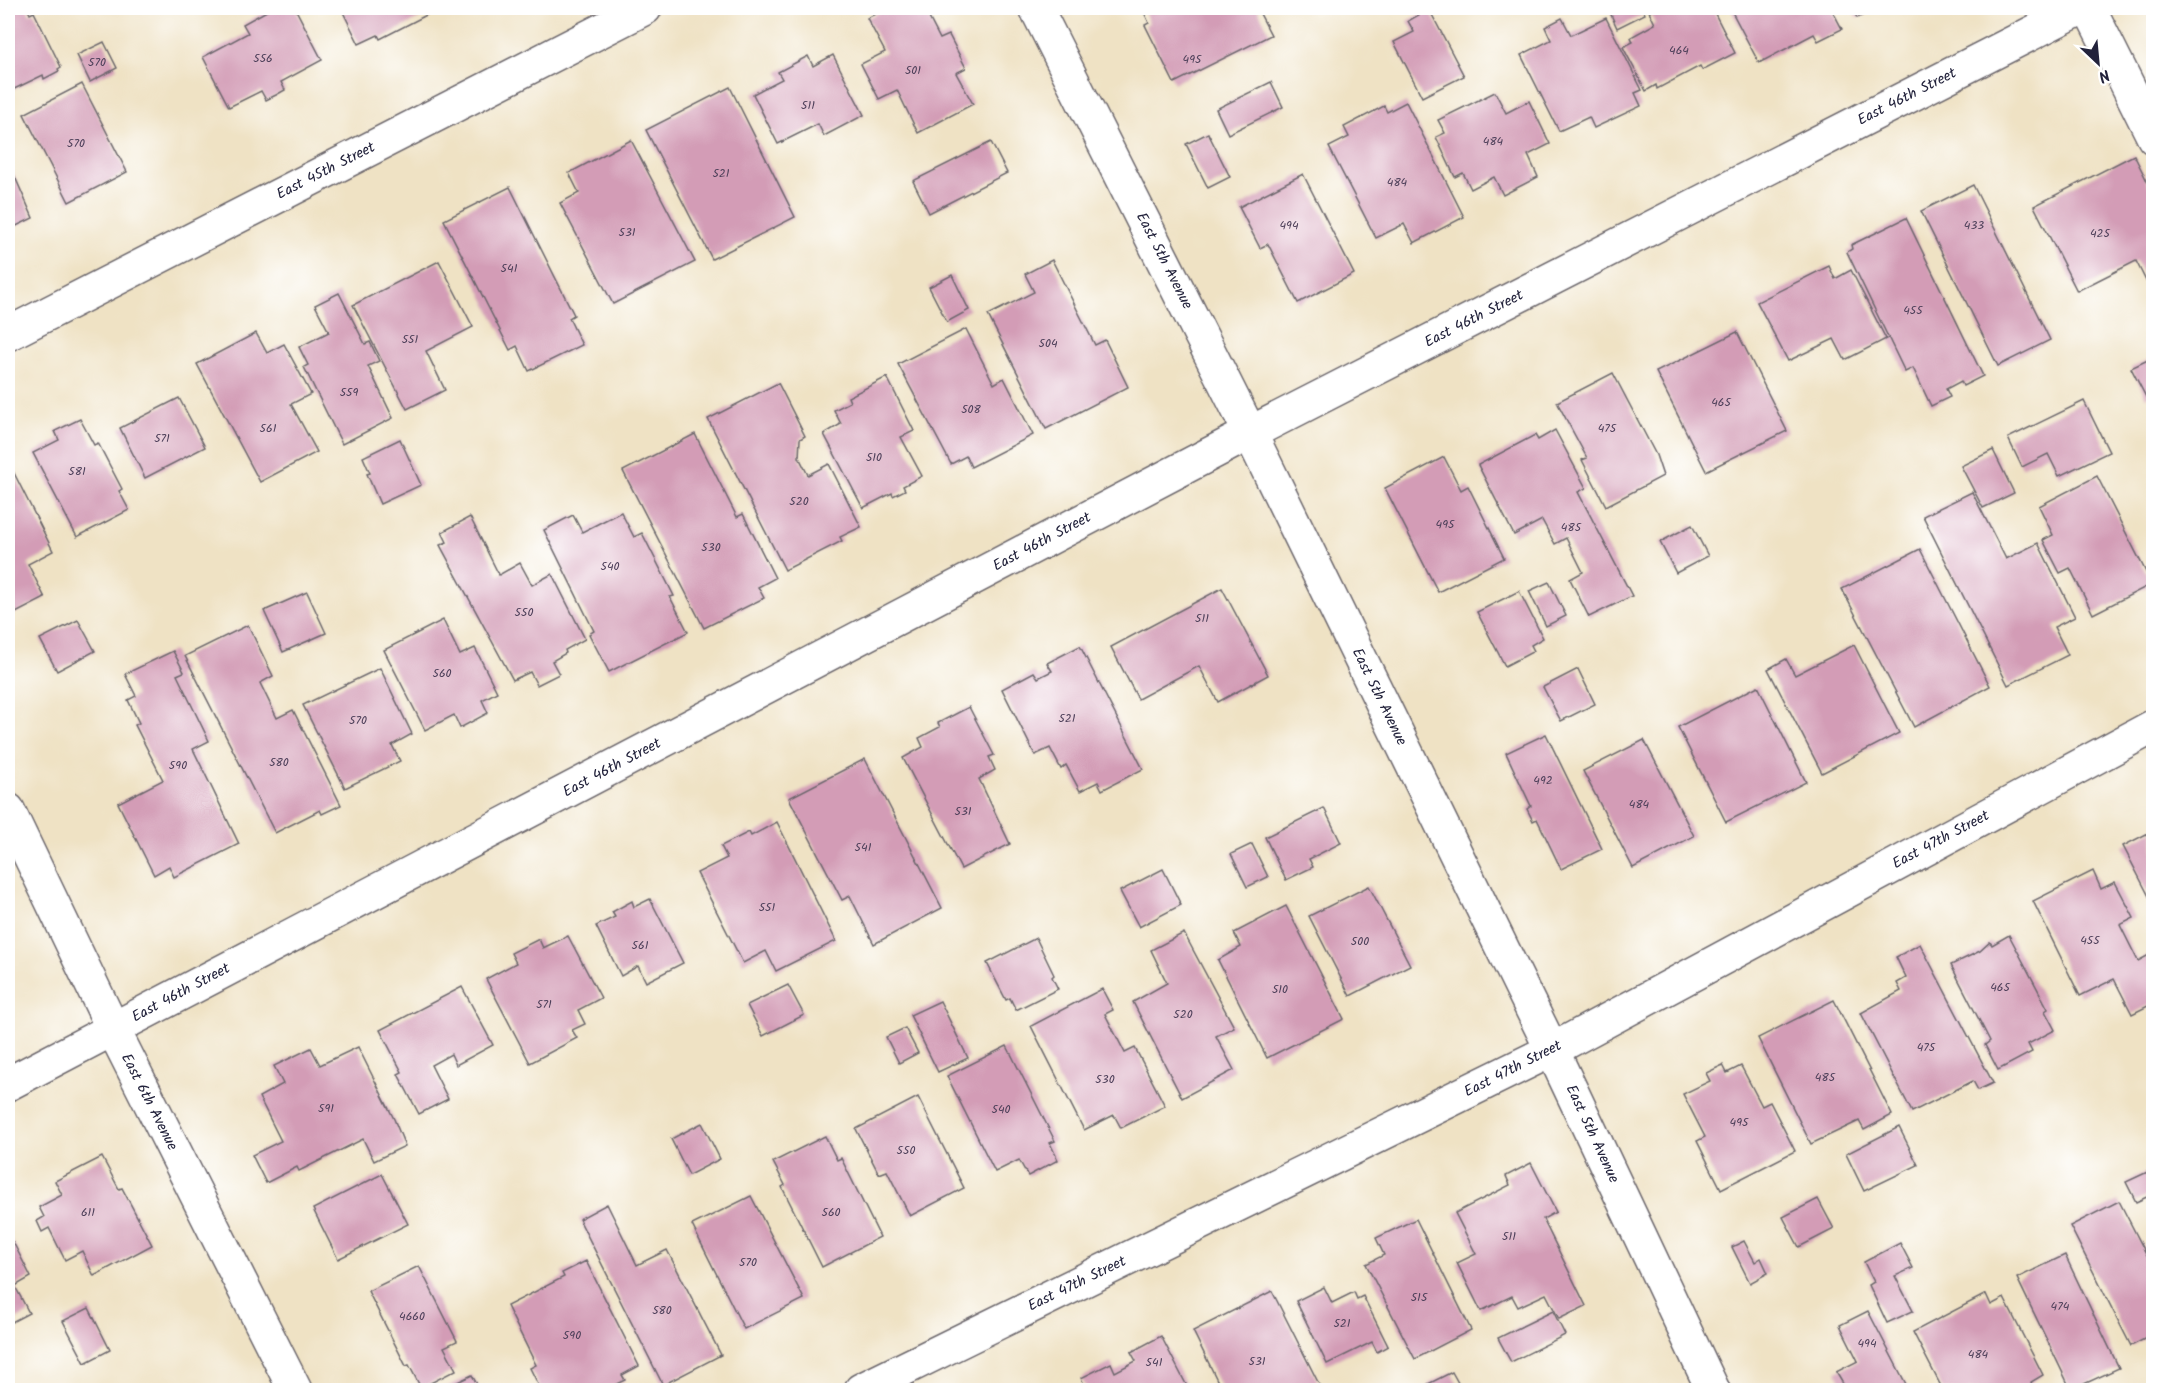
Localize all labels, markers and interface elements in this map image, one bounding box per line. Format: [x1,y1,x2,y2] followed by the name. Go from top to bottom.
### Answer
[2068,33,2128,93] north arrow
[1669,41,1689,60] house number: 464
[253,49,273,68] house number: 556
[1183,50,1203,69] house number: 495
[88,53,106,72] house number: 570
[905,61,921,80] house number: 501
[1853,62,1961,132] street label: East 46th Street
[2094,62,2114,89] text: N
[801,96,815,115] house number: 511
[1483,132,1504,151] house number: 484
[67,134,85,153] house number: 570
[272,136,380,206] street label: East 45th Street
[712,164,730,183] house number: 521
[1387,173,1408,192] house number: 484
[1129,208,1199,314] street label: East 5th Avenue
[1279,216,1299,235] house number: 494
[1964,216,1984,235] house number: 433
[618,223,636,242] house number: 531
[2090,224,2112,243] house number: 425
[501,259,518,278] house number: 541
[1420,284,1528,354] street label: East 46th Street
[1903,301,1924,320] house number: 455
[402,330,419,349] house number: 551
[1038,334,1058,353] house number: 504
[340,383,359,402] house number: 559
[1711,393,1732,412] house number: 465
[961,400,982,419] house number: 508
[260,419,277,438] house number: 561
[1598,419,1618,438] house number: 475
[154,429,170,448] house number: 571
[866,448,882,467] house number: 510
[68,462,86,481] house number: 581
[789,492,809,511] house number: 520
[988,506,1096,578] street label: East 46th Street
[1436,515,1456,534] house number: 495
[1561,518,1583,537] house number: 485
[701,538,721,557] house number: 530
[600,557,620,576] house number: 540
[515,603,533,622] house number: 550
[1195,609,1209,628] house number: 511
[1345,644,1413,750] street label: East 5th Avenue
[432,664,452,683] house number: 560
[1058,709,1076,728] house number: 521
[349,711,367,730] house number: 570
[558,732,666,804] street label: East 46th Street
[269,753,289,772] house number: 580
[169,756,187,775] house number: 590
[1533,771,1553,790] house number: 492
[1629,795,1650,814] house number: 484
[954,802,972,821] house number: 531
[1888,804,1994,876] street label: East 47th Street
[855,838,872,857] house number: 541
[759,898,776,917] house number: 551
[2080,931,2101,950] house number: 455
[1351,932,1369,951] house number: 500
[632,936,649,955] house number: 561
[127,957,235,1029] street label: East 46th Street
[1990,978,2011,997] house number: 465
[1272,980,1288,999] house number: 510
[536,995,552,1014] house number: 571
[1173,1005,1193,1024] house number: 520
[1460,1034,1566,1104] street label: East 47th Street
[1917,1038,1937,1057] house number: 475
[114,1049,184,1155] street label: East 6th Avenue
[1815,1068,1837,1087] house number: 485
[1095,1070,1115,1089] house number: 530
[1559,1081,1625,1187] street label: East 5th Avenue
[318,1099,334,1118] house number: 591
[991,1100,1011,1119] house number: 540
[1730,1113,1750,1132] house number: 495
[897,1141,915,1160] house number: 550
[81,1203,95,1222] house number: 611
[821,1203,841,1222] house number: 560
[1502,1227,1516,1246] house number: 511
[1024,1250,1131,1318] street label: East 47th Street
[739,1253,757,1272] house number: 570
[1411,1288,1429,1307] house number: 515
[2051,1297,2070,1316] house number: 474
[652,1301,672,1320] house number: 580
[399,1307,425,1326] house number: 4660
[1333,1314,1351,1333] house number: 521
[563,1326,581,1345] house number: 590
[1857,1334,1877,1353] house number: 494
[1968,1345,1989,1364] house number: 484
[1248,1352,1266,1371] house number: 531
[1146,1353,1163,1372] house number: 541

